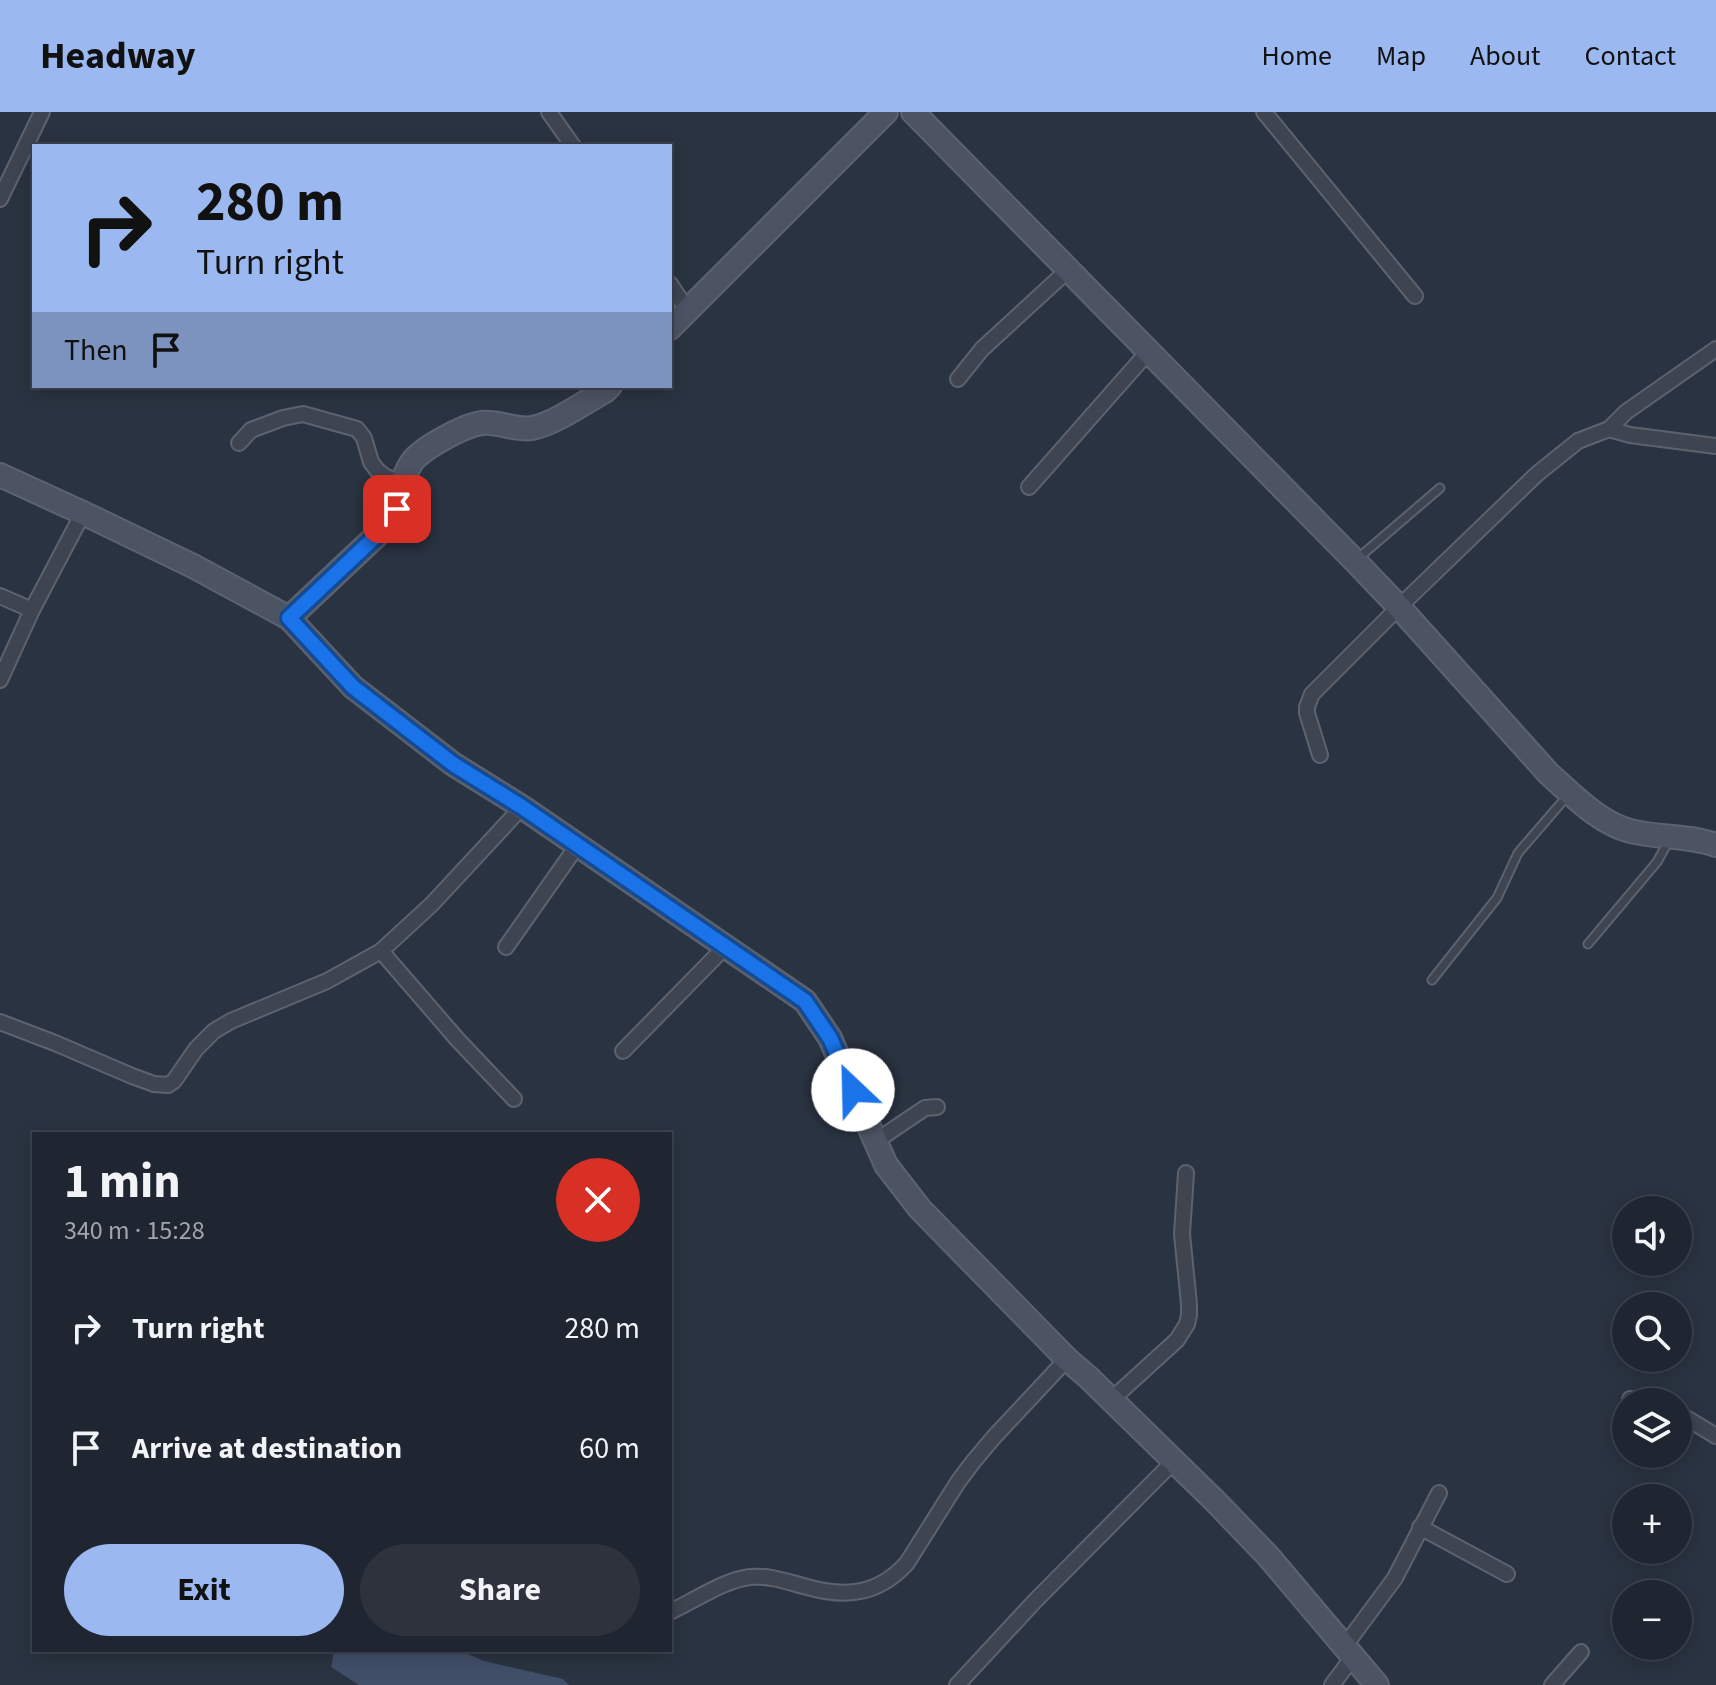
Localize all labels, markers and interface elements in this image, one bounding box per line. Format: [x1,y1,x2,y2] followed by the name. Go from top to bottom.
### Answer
[40,29,196,83] text: Headway
[1261,36,1332,76] text: Home
[1376,36,1426,76] text: Map
[1470,36,1541,76] text: About
[1585,36,1676,76] text: Contact
[196,163,344,242] text: 280 m
[64,176,168,280] icon: right
[196,237,344,288] text: Turn right
[144,328,188,372] icon: arrive
[64,329,128,372] text: Then
[363,475,431,543] pin
[375,487,419,531] icon: arrive
[811,1048,895,1132] position arrow
[64,1148,181,1216] text: 1 min
[556,1158,640,1242] button: close
[1612,1196,1692,1660] map controls
[1612,1196,1692,1276] button: sound
[64,1212,205,1249] text: 340 m · 15:28
[1612,1292,1692,1372] button: search
[64,1306,108,1350] icon: right
[132,1307,264,1350] text: Turn right
[564,1307,640,1350] text: 280 m
[1612,1388,1692,1468] button: layers
[64,1426,108,1470] icon: arrive
[132,1427,402,1470] text: Arrive at destination
[579,1427,640,1470] text: 60 m
[1612,1484,1692,1564] button: +
[64,1544,344,1636] button: Exit
[360,1544,640,1636] button: Share
[1612,1580,1692,1660] button: −

